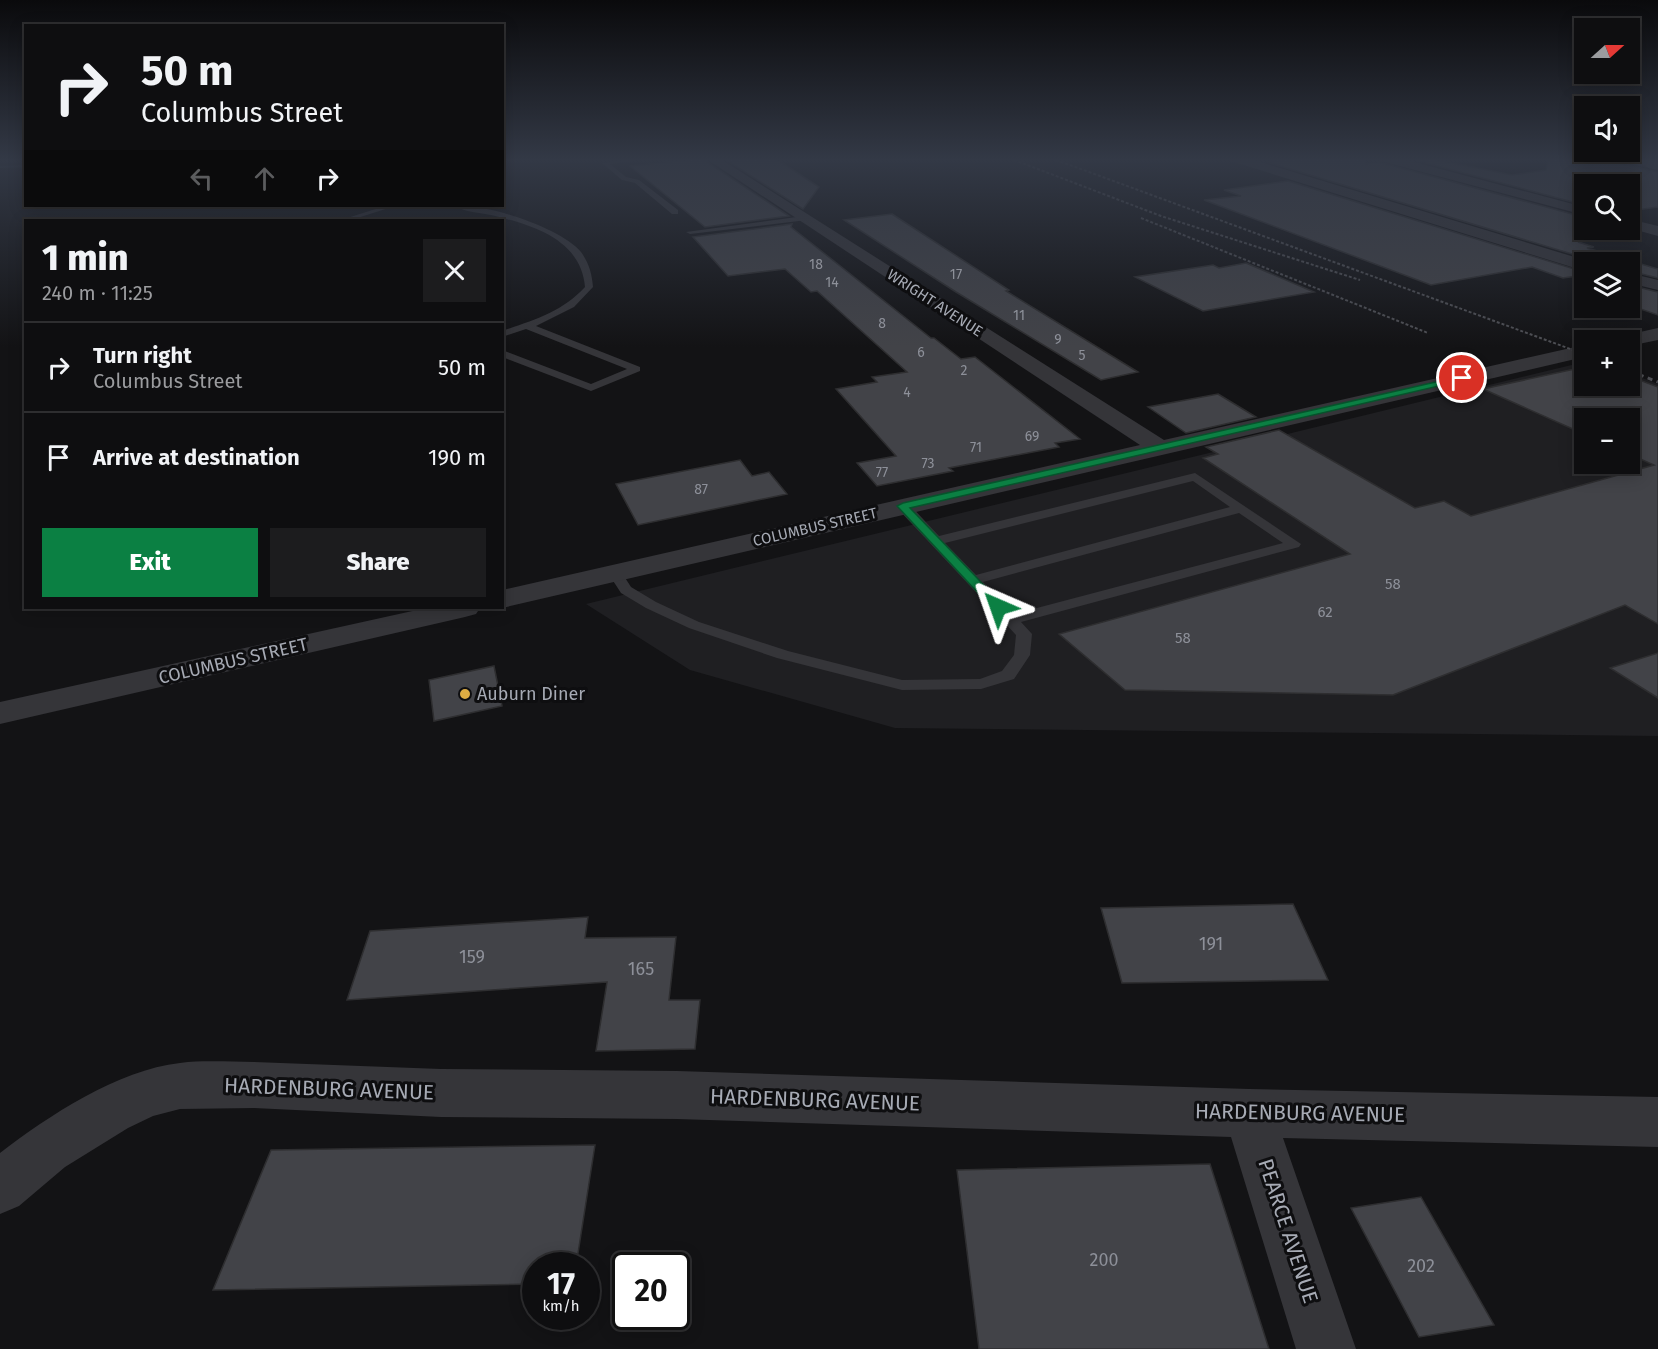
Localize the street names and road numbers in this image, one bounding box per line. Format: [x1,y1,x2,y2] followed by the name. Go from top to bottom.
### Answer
[884,265,986,341] street label: WRIGHT AVENUE
[751,504,879,550] street label: COLUMBUS STREET
[156,633,310,689] street label: COLUMBUS STREET
[223,1072,435,1106] street label: HARDENBURG AVENUE
[709,1083,921,1117] street label: HARDENBURG AVENUE
[1195,1098,1405,1128] street label: HARDENBURG AVENUE
[1252,1155,1324,1307] street label: PEARCE AVENUE

